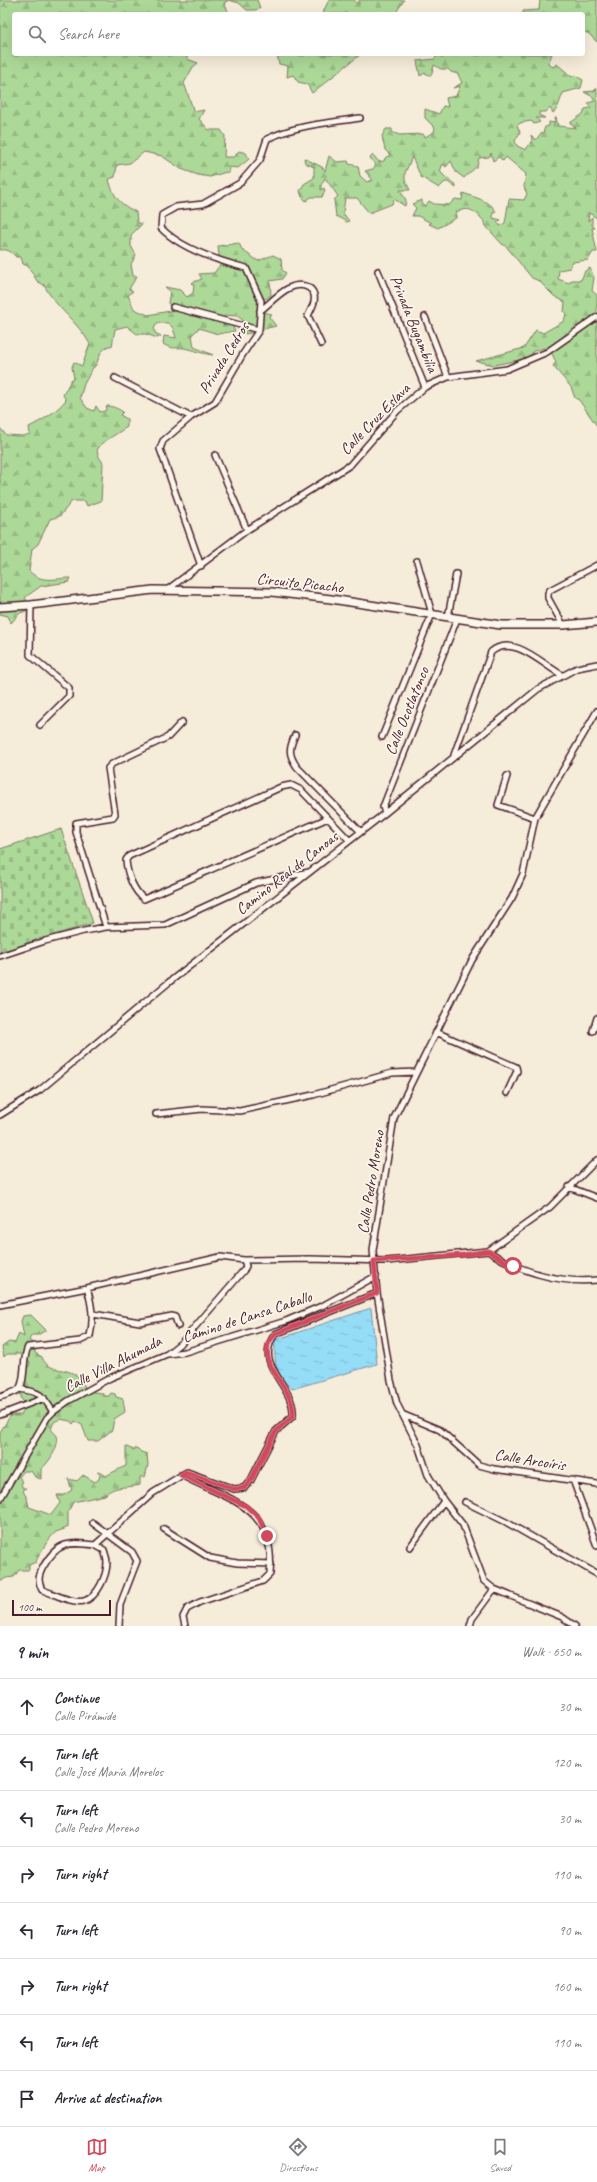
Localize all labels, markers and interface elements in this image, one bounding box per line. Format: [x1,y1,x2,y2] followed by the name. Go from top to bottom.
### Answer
[12,12,585,56] search box
[26,23,48,45] icon: search
[58,25,119,44] text: Search here
[385,273,443,377] street label: Privada Bugambilia
[194,317,255,397] street label: Privada Cedros
[336,378,415,459] street label: Calle Cruz Eslava
[256,569,346,598] street label: Circuito Picacho
[380,663,434,758] street label: Calle Ocotlatonco
[232,826,343,919] street label: Camino Real de Canoas
[353,1128,389,1235] street label: Calle Pedro Moreno
[504,1257,522,1275] route start
[180,1286,315,1347] street label: Camino de Cansa Caballo
[61,1331,166,1397] street label: Calle Villa Ahumada
[493,1445,568,1476] street label: Calle Arcoíris
[258,1527,276,1545] route end
[12,1598,111,1617] scale bar
[18,1600,42,1614] text: 100 m
[16,1642,48,1663] text: 9 min
[522,1644,581,1660] text: Walk · 650 m
[54,1689,99,1708] text: Continue
[16,1696,38,1718] icon: ahead
[559,1699,581,1715] text: 30 m
[54,1708,116,1724] text: Calle Pirámide
[54,1745,97,1764] text: Turn left
[16,1752,38,1774] icon: left
[553,1755,581,1771] text: 120 m
[54,1764,163,1780] text: Calle José María Morelos
[54,1801,97,1820] text: Turn left
[16,1808,38,1830] icon: left
[559,1811,581,1827] text: 30 m
[54,1820,139,1836] text: Calle Pedro Moreno
[16,1864,38,1886] icon: right
[54,1865,107,1884] text: Turn right
[553,1867,581,1883] text: 110 m
[16,1920,38,1942] icon: left
[54,1921,97,1940] text: Turn left
[559,1923,581,1939] text: 90 m
[16,1976,38,1998] icon: right
[54,1977,107,1996] text: Turn right
[553,1979,581,1995] text: 160 m
[16,2032,38,2054] icon: left
[54,2033,97,2052] text: Turn left
[553,2035,581,2051] text: 110 m
[16,2088,38,2110] icon: arrive
[54,2089,161,2108] text: Arrive at destination
[86,2136,108,2174] tab: Map
[279,2136,318,2174] tab: Directions
[489,2136,511,2174] tab: Saved

